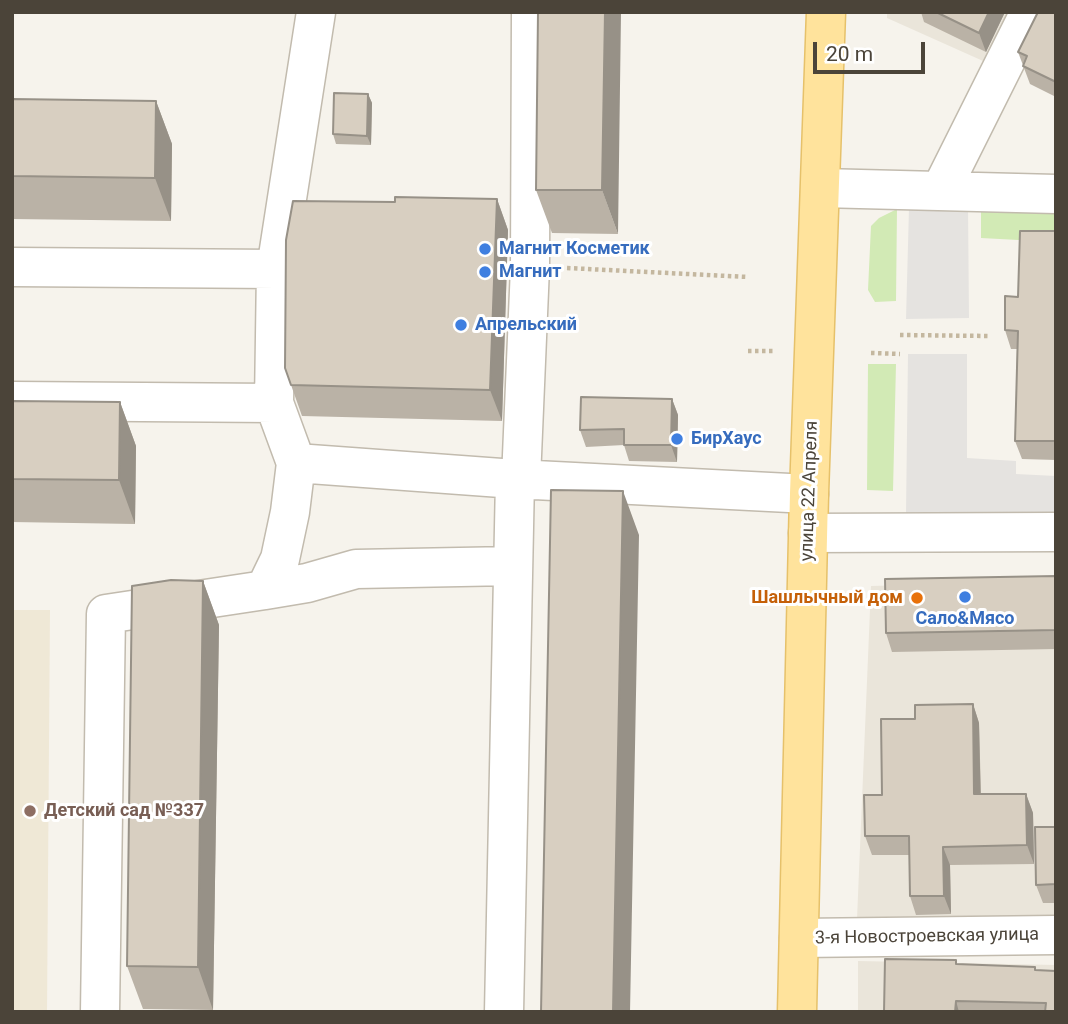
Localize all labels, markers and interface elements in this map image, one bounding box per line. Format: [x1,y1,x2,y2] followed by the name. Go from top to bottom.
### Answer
[816,28,928,72] scale bar
[826,42,873,66] text: 20 m
[499,238,650,260] place label: Магнит Косметик
[477,241,493,257] marker: Магнит Косметик
[499,261,562,283] place label: Магнит
[477,264,493,280] marker: Магнит
[475,314,577,336] place label: Апрельский
[453,317,469,333] marker: Апрельский
[797,420,823,562] street label: улица 22 Апреля
[691,428,762,450] place label: БирХаус
[669,431,685,447] marker: БирХаус
[751,587,903,609] place label: Шашлычный дом
[957,589,973,605] marker: Сало&Мясо
[909,590,925,606] marker: Шашлычный дом
[916,608,1014,630] place label: Сало&Мясо
[44,800,204,822] place label: Детский сад №337
[22,803,38,819] marker: Детский сад №337
[815,924,1039,950] street label: 3-я Новостроевская улица

